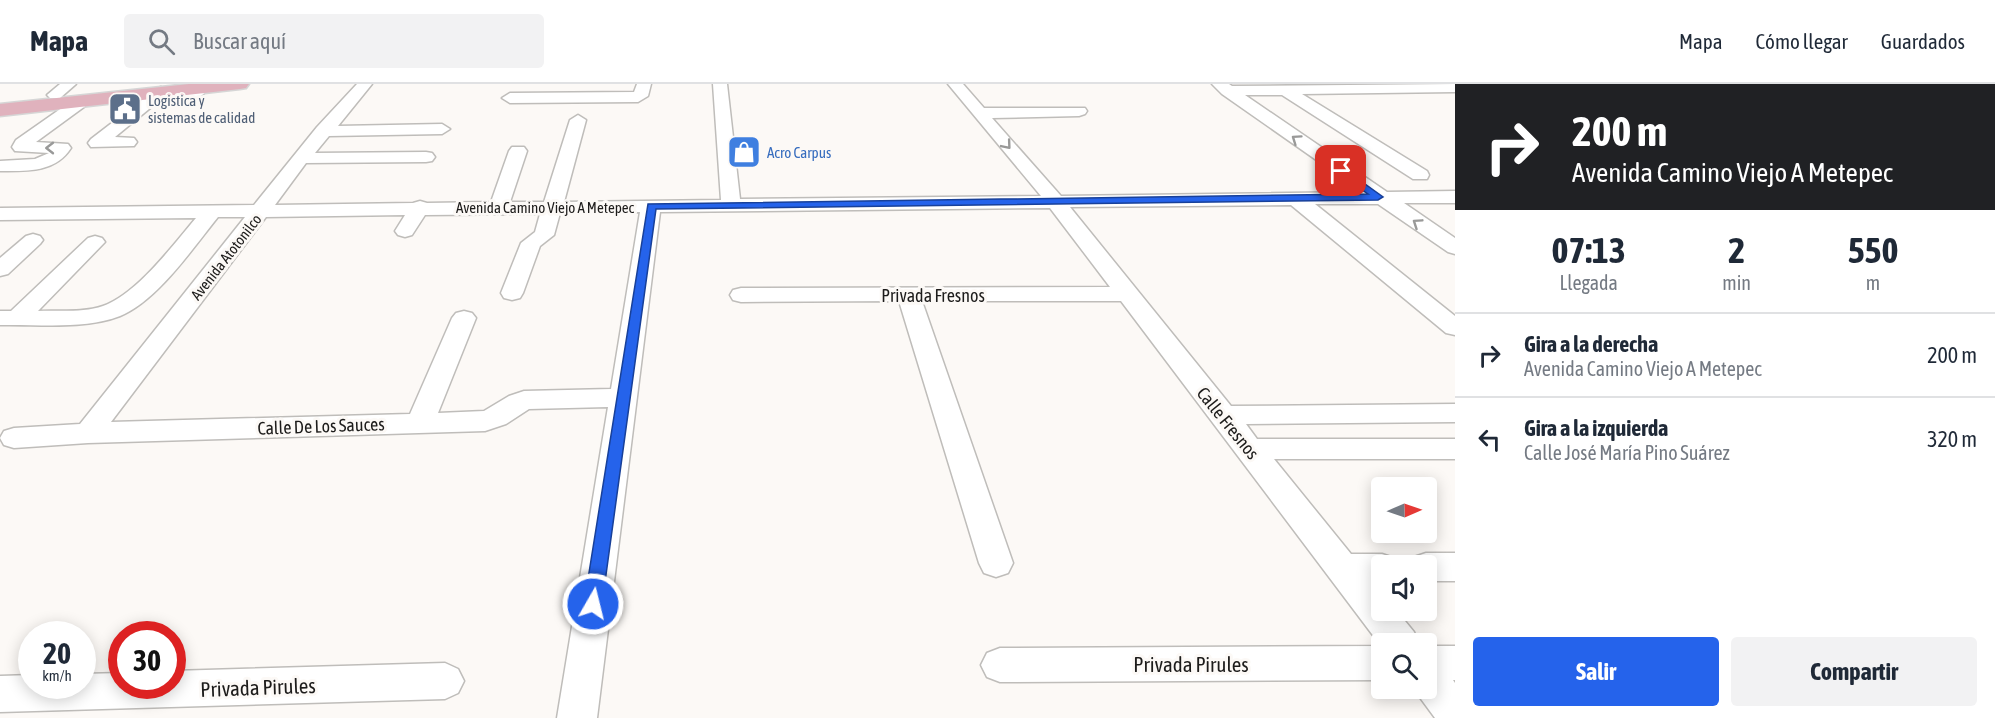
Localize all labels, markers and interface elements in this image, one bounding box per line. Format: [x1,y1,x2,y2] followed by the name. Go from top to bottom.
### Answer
[124,14,544,68] search box
[30,25,88,57] text: Mapa
[145,25,178,58] icon: search
[193,28,286,54] text: Buscar aquí
[1679,29,1723,53] text: Mapa
[1756,29,1848,53] text: Cómo llegar
[1881,29,1965,53] text: Guardados
[107,91,143,127] public building icon: Logistica y sistemas de calidad
[148,92,255,126] place label: Logistica y sistemas de calidad
[1572,107,1667,155] text: 200 m
[1473,108,1551,186] icon: right
[726,134,762,170] shop icon: Acro Carpus
[1292,135,1303,146] one-way arrow
[1000,138,1011,149] one-way arrow
[45,142,54,154] one-way arrow
[767,144,831,161] place label: Acro Carpus
[1315,145,1366,196] pin
[1324,154,1357,187] icon: arrive
[1572,157,1893,188] text: Avenida Camino Viejo A Metepec
[456,199,635,216] street label: Avenida Camino Viejo A Metepec
[187,211,265,303] street label: Avenida Atotonilco
[1413,219,1424,230] one-way arrow
[1552,229,1626,271] text: 07:13
[1728,229,1745,271] text: 2
[1848,229,1898,271] text: 550
[1560,271,1618,294] text: Llegada
[1722,271,1751,294] text: min
[1866,271,1880,294] text: m
[881,285,985,306] street label: Privada Fresnos
[1524,331,1658,357] text: Gira a la derecha
[1473,339,1506,372] icon: right
[1927,342,1977,368] text: 200 m
[1524,357,1762,380] text: Avenida Camino Viejo A Metepec
[1193,383,1263,463] street label: Calle Fresnos
[257,413,385,439] street label: Calle De Los Sauces
[1524,415,1668,441] text: Gira a la izquierda
[1473,423,1506,456] icon: left
[1927,426,1977,452] text: 320 m
[1524,441,1730,464] text: Calle José María Pino Suárez
[1371,477,1437,543] north arrow
[1371,477,1437,699] map controls
[1371,555,1437,621] button: sound
[561,572,625,636] position arrow
[108,621,186,699] speed limit sign: 30
[1371,633,1437,699] button: search
[43,636,71,670] text: 20
[1473,637,1719,706] button: Salir
[1731,637,1977,706] button: Compartir
[1133,652,1249,676] street label: Privada Pirules
[42,667,72,684] text: km/h
[200,673,316,701] street label: Privada Pirules

